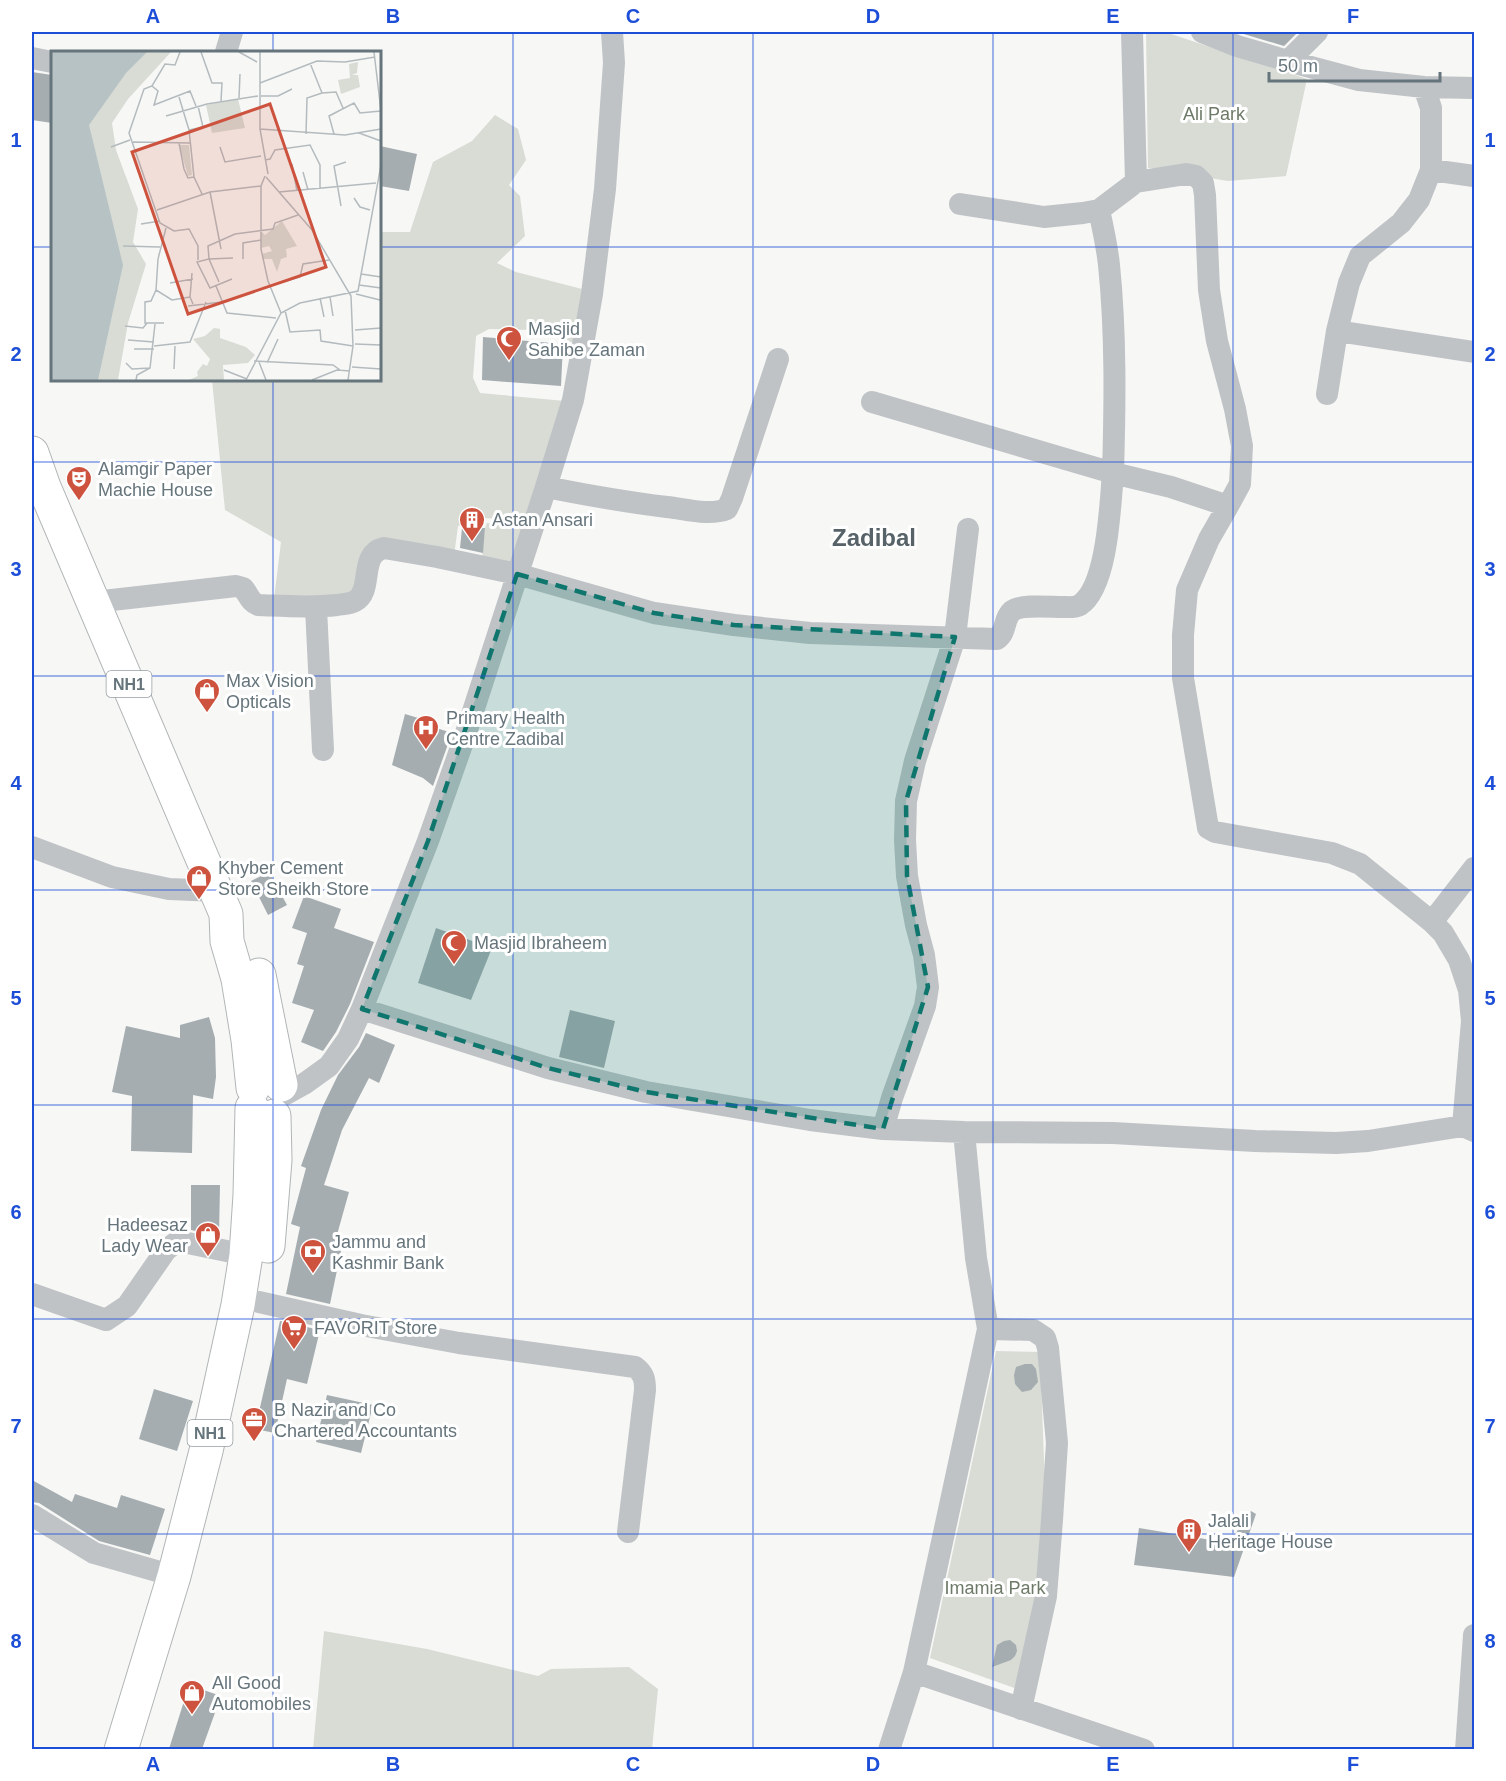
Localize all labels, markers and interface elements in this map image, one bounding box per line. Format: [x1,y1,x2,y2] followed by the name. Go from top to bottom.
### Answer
[146,5,160,27] text: A
[386,5,400,27] text: B
[626,5,640,27] text: C
[866,5,880,27] text: D
[1106,5,1120,27] text: E
[1347,5,1359,27] text: F
[1269,45,1440,83] scale bar
[51,51,381,381] inset map
[1278,56,1318,76] text: 50 m
[1183,104,1246,124] park label: Ali Park
[10,129,22,151] text: 1
[1484,129,1496,151] text: 1
[528,319,645,360] place label: Masjid Sahibe Zaman
[494,324,524,362] mosque icon: Masjid Sahibe Zaman
[10,343,22,365] text: 2
[1484,343,1496,365] text: 2
[98,459,213,500] place label: Alamgir Paper Machie House
[64,464,94,502] theatre icon: Alamgir Paper Machie House
[457,505,487,543] building icon: Astan Ansari
[492,510,593,530] place label: Astan Ansari
[832,524,916,551] district label: Zadibal
[10,558,22,580] text: 3
[1484,558,1496,580] text: 3
[106,671,152,697] road number: NH1
[226,671,314,712] place label: Max Vision Opticals
[192,676,222,714] shop icon: Max Vision Opticals
[446,708,565,749] place label: Primary Health Centre Zadibal
[411,713,441,751] hospital icon: Primary Health Centre Zadibal
[10,772,22,794] text: 4
[1484,772,1496,794] text: 4
[218,858,369,899] place label: Khyber Cement Store Sheikh Store
[184,863,214,901] shop icon: Khyber Cement Store Sheikh Store
[439,928,469,966] mosque icon: Masjid Ibraheem
[474,933,607,953] place label: Masjid Ibraheem
[10,987,22,1009] text: 5
[1484,987,1496,1009] text: 5
[10,1201,22,1223] text: 6
[1484,1201,1496,1223] text: 6
[101,1215,188,1256] place label: Hadeesaz Lady Wear
[193,1220,223,1258] shop icon: Hadeesaz Lady Wear
[332,1232,445,1273] place label: Jammu and Kashmir Bank
[298,1237,328,1275] bank icon: Jammu and Kashmir Bank
[279,1313,309,1351] supermarket icon: FAVORIT Store
[314,1318,437,1338] place label: FAVORIT Store
[274,1400,457,1441] place label: B Nazir and Co Chartered Accountants
[239,1405,269,1443] office icon: B Nazir and Co Chartered Accountants
[10,1415,22,1437] text: 7
[1484,1415,1496,1437] text: 7
[188,1420,232,1446] road number: NH1
[1208,1511,1333,1552] place label: Jalali Heritage House
[1174,1516,1204,1554] building icon: Jalali Heritage House
[944,1578,1047,1598] park label: Imamia Park
[10,1630,22,1652] text: 8
[1484,1630,1496,1652] text: 8
[212,1673,311,1714] place label: All Good Automobiles
[177,1678,207,1716] shop icon: All Good Automobiles
[146,1753,160,1775] text: A
[386,1753,400,1775] text: B
[626,1753,640,1775] text: C
[866,1753,880,1775] text: D
[1106,1753,1120,1775] text: E
[1347,1753,1359,1775] text: F

